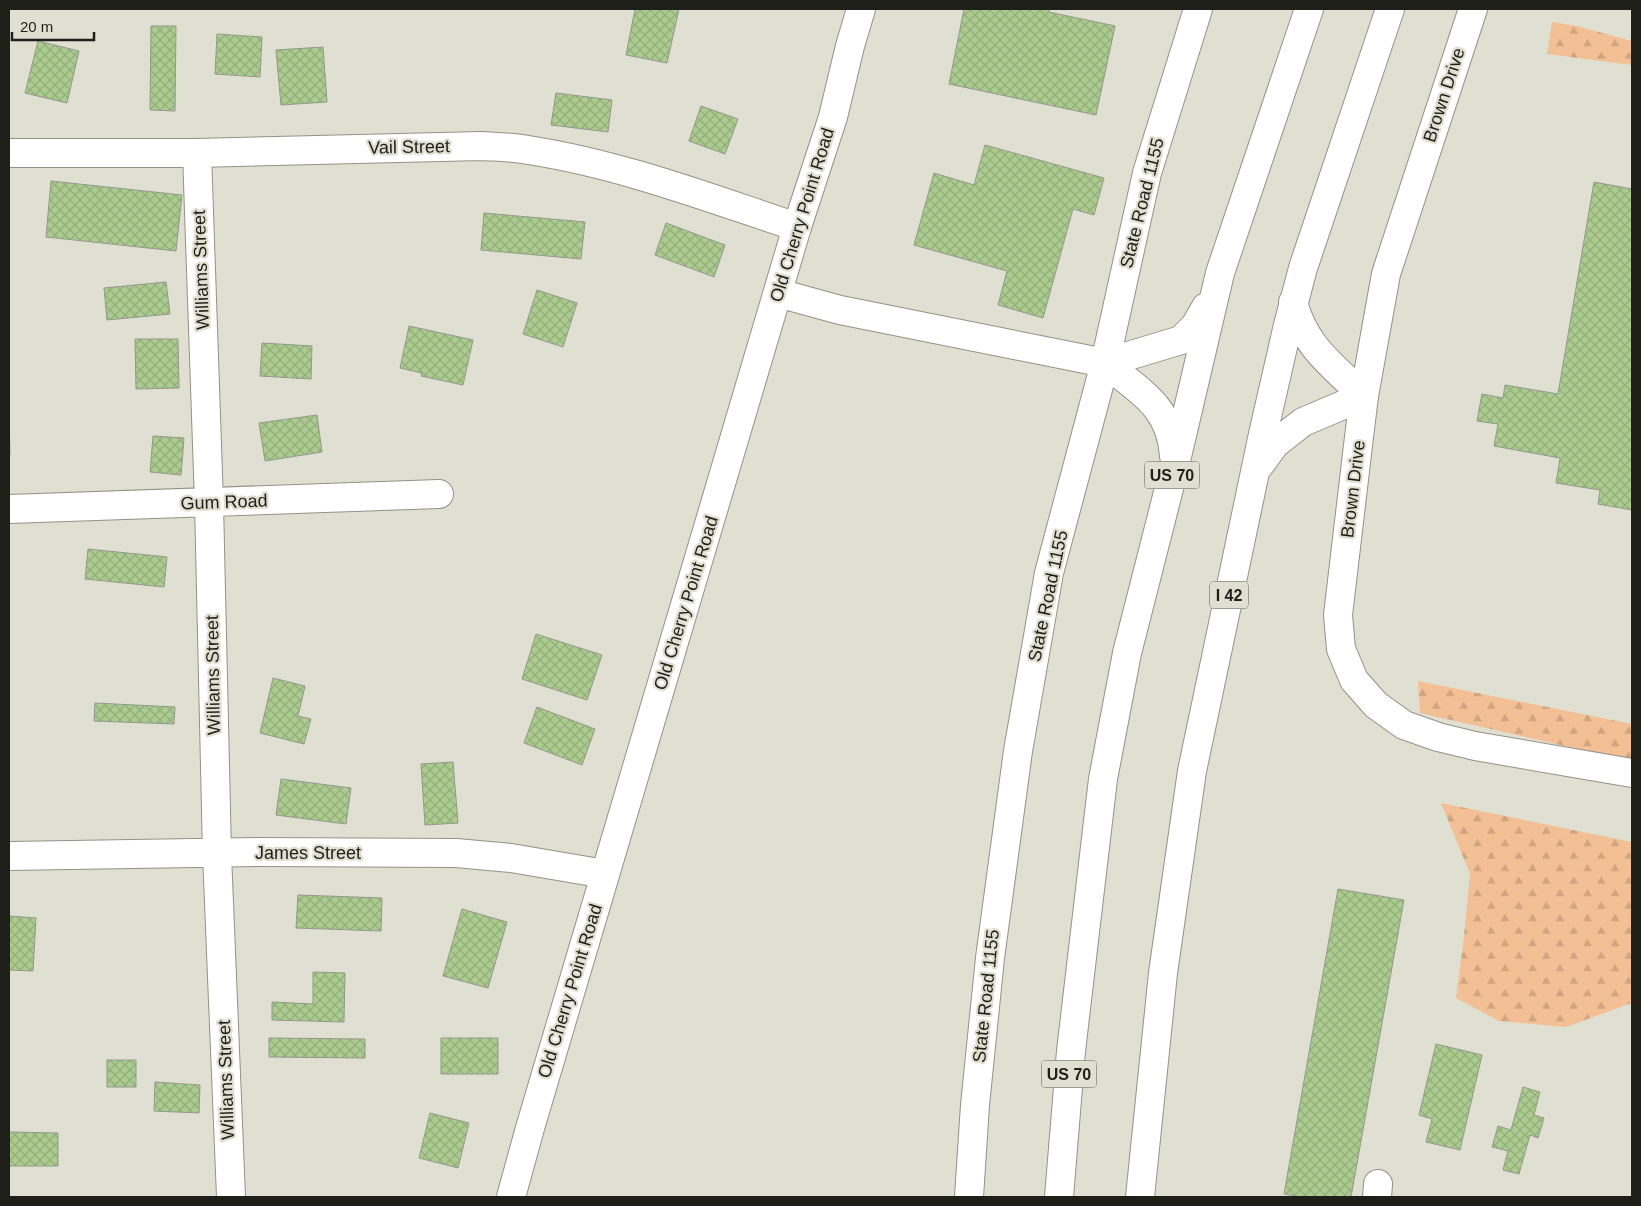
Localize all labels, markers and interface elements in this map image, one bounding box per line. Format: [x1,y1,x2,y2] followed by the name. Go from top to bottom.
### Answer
[12,10,95,42] scale bar
[20,18,53,35] text: 20 m
[1419,45,1469,145] street label: Brown Drive
[766,125,838,305] street label: Old Cherry Point Road
[368,136,450,158] street label: Vail Street
[1116,136,1168,270] street label: State Road 1155
[189,210,213,330] street label: Williams Street
[1337,439,1369,539] street label: Brown Drive
[1144,462,1200,488] road number: US 70
[180,490,268,514] street label: Gum Road
[650,513,722,693] street label: Old Cherry Point Road
[1024,528,1072,664] street label: State Road 1155
[1210,582,1248,608] road number: I 42
[202,615,224,735] street label: Williams Street
[255,843,361,863] street label: James Street
[534,901,606,1081] street label: Old Cherry Point Road
[969,928,1003,1064] street label: State Road 1155
[214,1020,238,1140] street label: Williams Street
[1042,1060,1096,1088] road number: US 70

